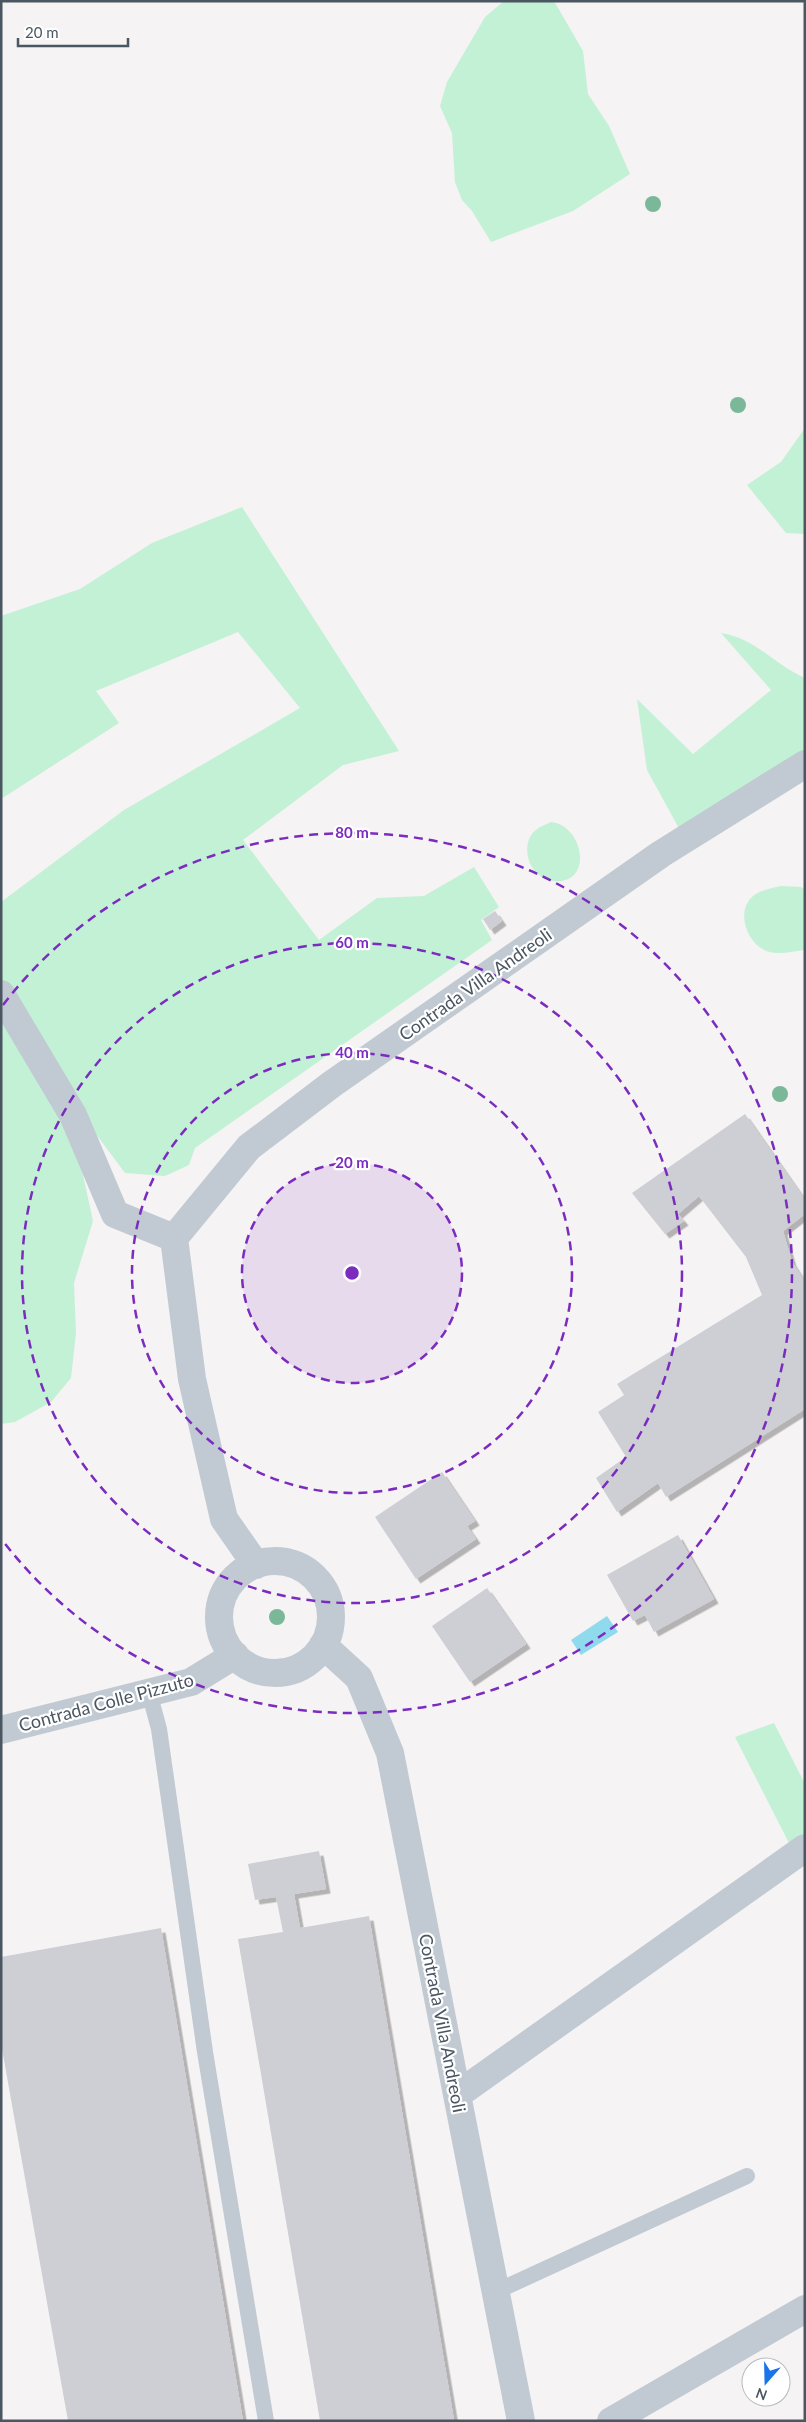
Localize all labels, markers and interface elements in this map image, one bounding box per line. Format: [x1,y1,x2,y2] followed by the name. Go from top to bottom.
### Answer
[18,15,128,47] scale bar
[25,23,59,41] text: 20 m
[335,823,369,841] text: 80 m
[394,923,556,1045] street label: Contrada Villa Andreoli
[335,933,369,951] text: 60 m
[335,1043,369,1061] text: 40 m
[335,1153,369,1171] text: 20 m
[343,1264,361,1282] centre of rings
[16,1668,196,1736] street label: Contrada Colle Pizzuto
[415,1932,471,2114] street label: Contrada Villa Andreoli
[741,2357,791,2407] north arrow
[753,2385,769,2405] text: N

